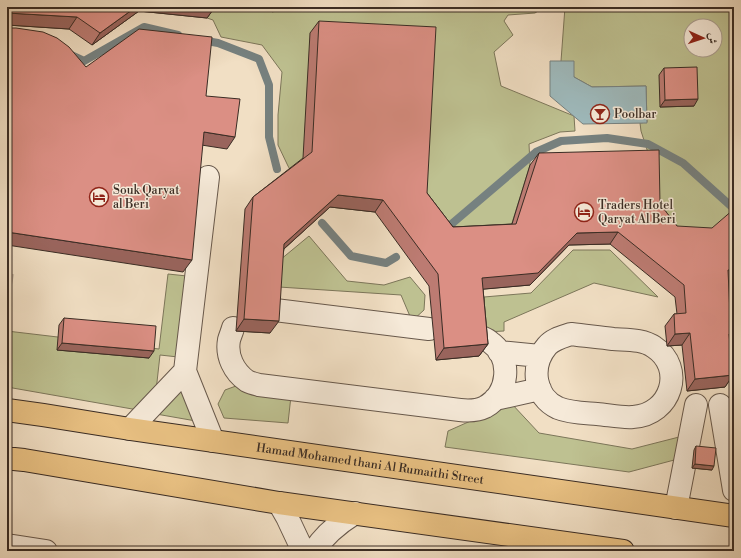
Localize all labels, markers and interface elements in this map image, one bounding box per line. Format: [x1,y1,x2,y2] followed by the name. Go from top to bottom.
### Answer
[683,18,723,58] north arrow
[705,33,719,44] text: ش
[589,103,611,125] bar icon: Poolbar
[614,107,657,122] place label: Poolbar
[113,183,180,212] place label: Souk Qaryat al Beri
[88,186,110,208] hotel icon: Souk Qaryat al Beri
[598,198,676,227] place label: Traders Hotel Qaryat Al Beri
[573,201,595,223] hotel icon: Traders Hotel Qaryat Al Beri
[255,440,486,488] street label: Hamad Mohamed thani Al Rumaithi Street

